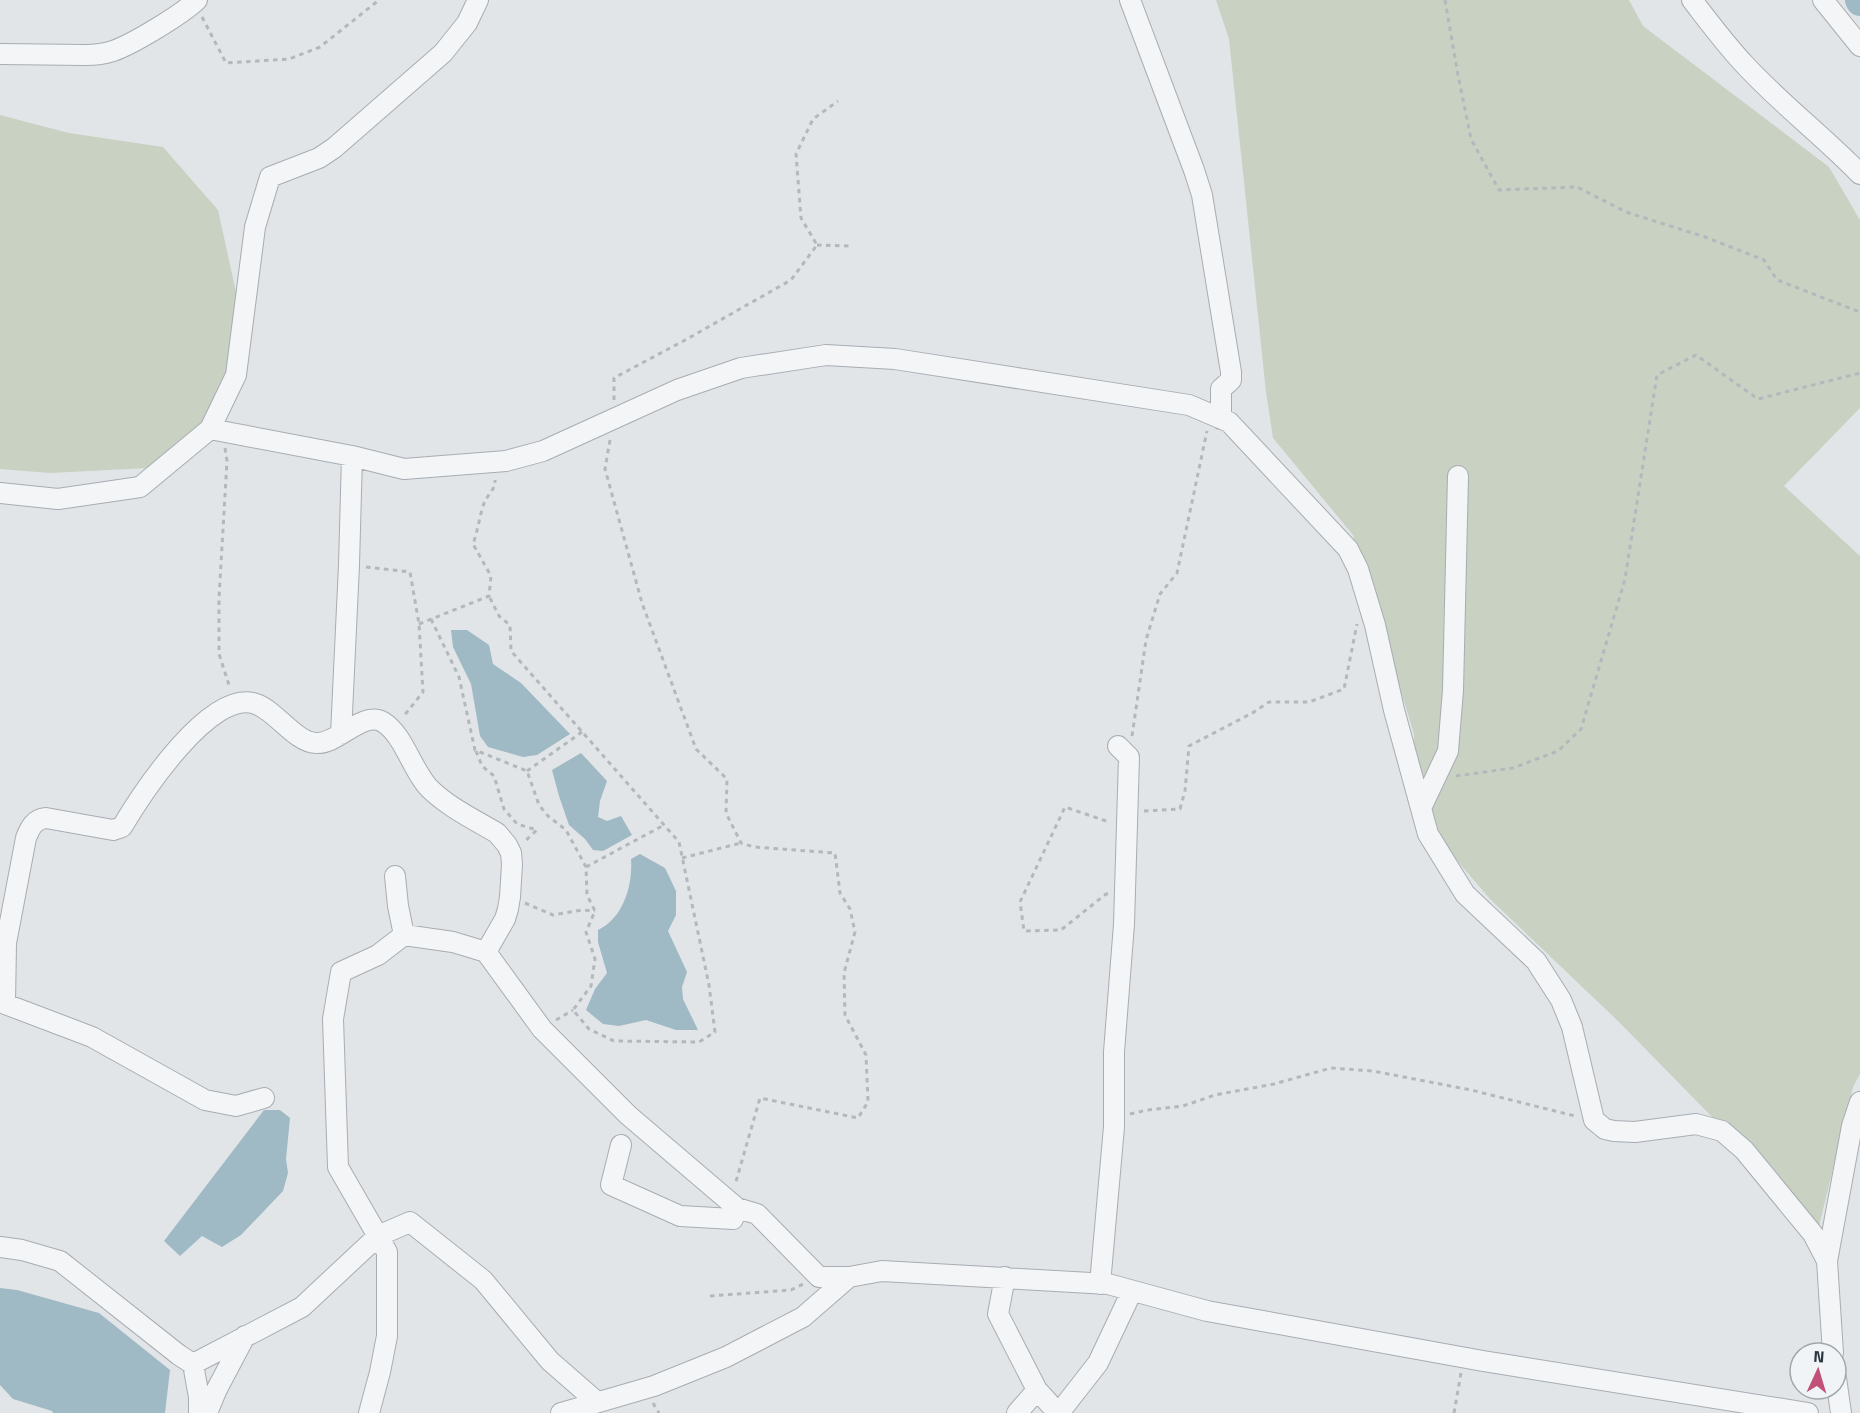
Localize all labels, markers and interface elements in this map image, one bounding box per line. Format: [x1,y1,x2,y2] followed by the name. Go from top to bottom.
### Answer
[1788,1341,1848,1401] north arrow
[1813,1344,1825,1368] text: N

